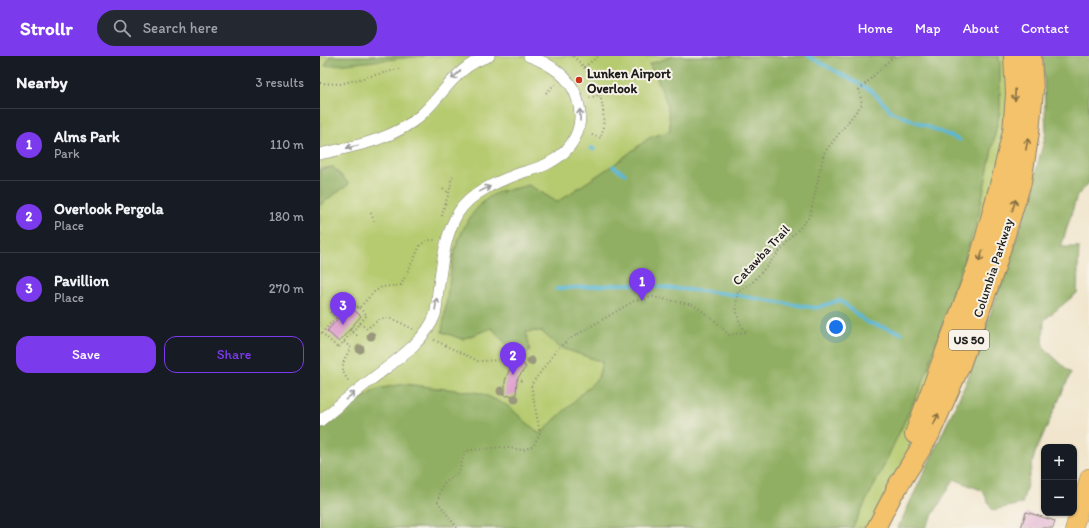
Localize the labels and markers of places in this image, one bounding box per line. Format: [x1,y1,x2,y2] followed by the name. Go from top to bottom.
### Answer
[587,66,671,96] place label: Lunken Airport Overlook
[574,75,584,85] marker: Lunken Airport Overlook
[629,268,655,301] pin: 1
[330,292,356,325] pin: 3
[500,342,526,375] pin: 2

